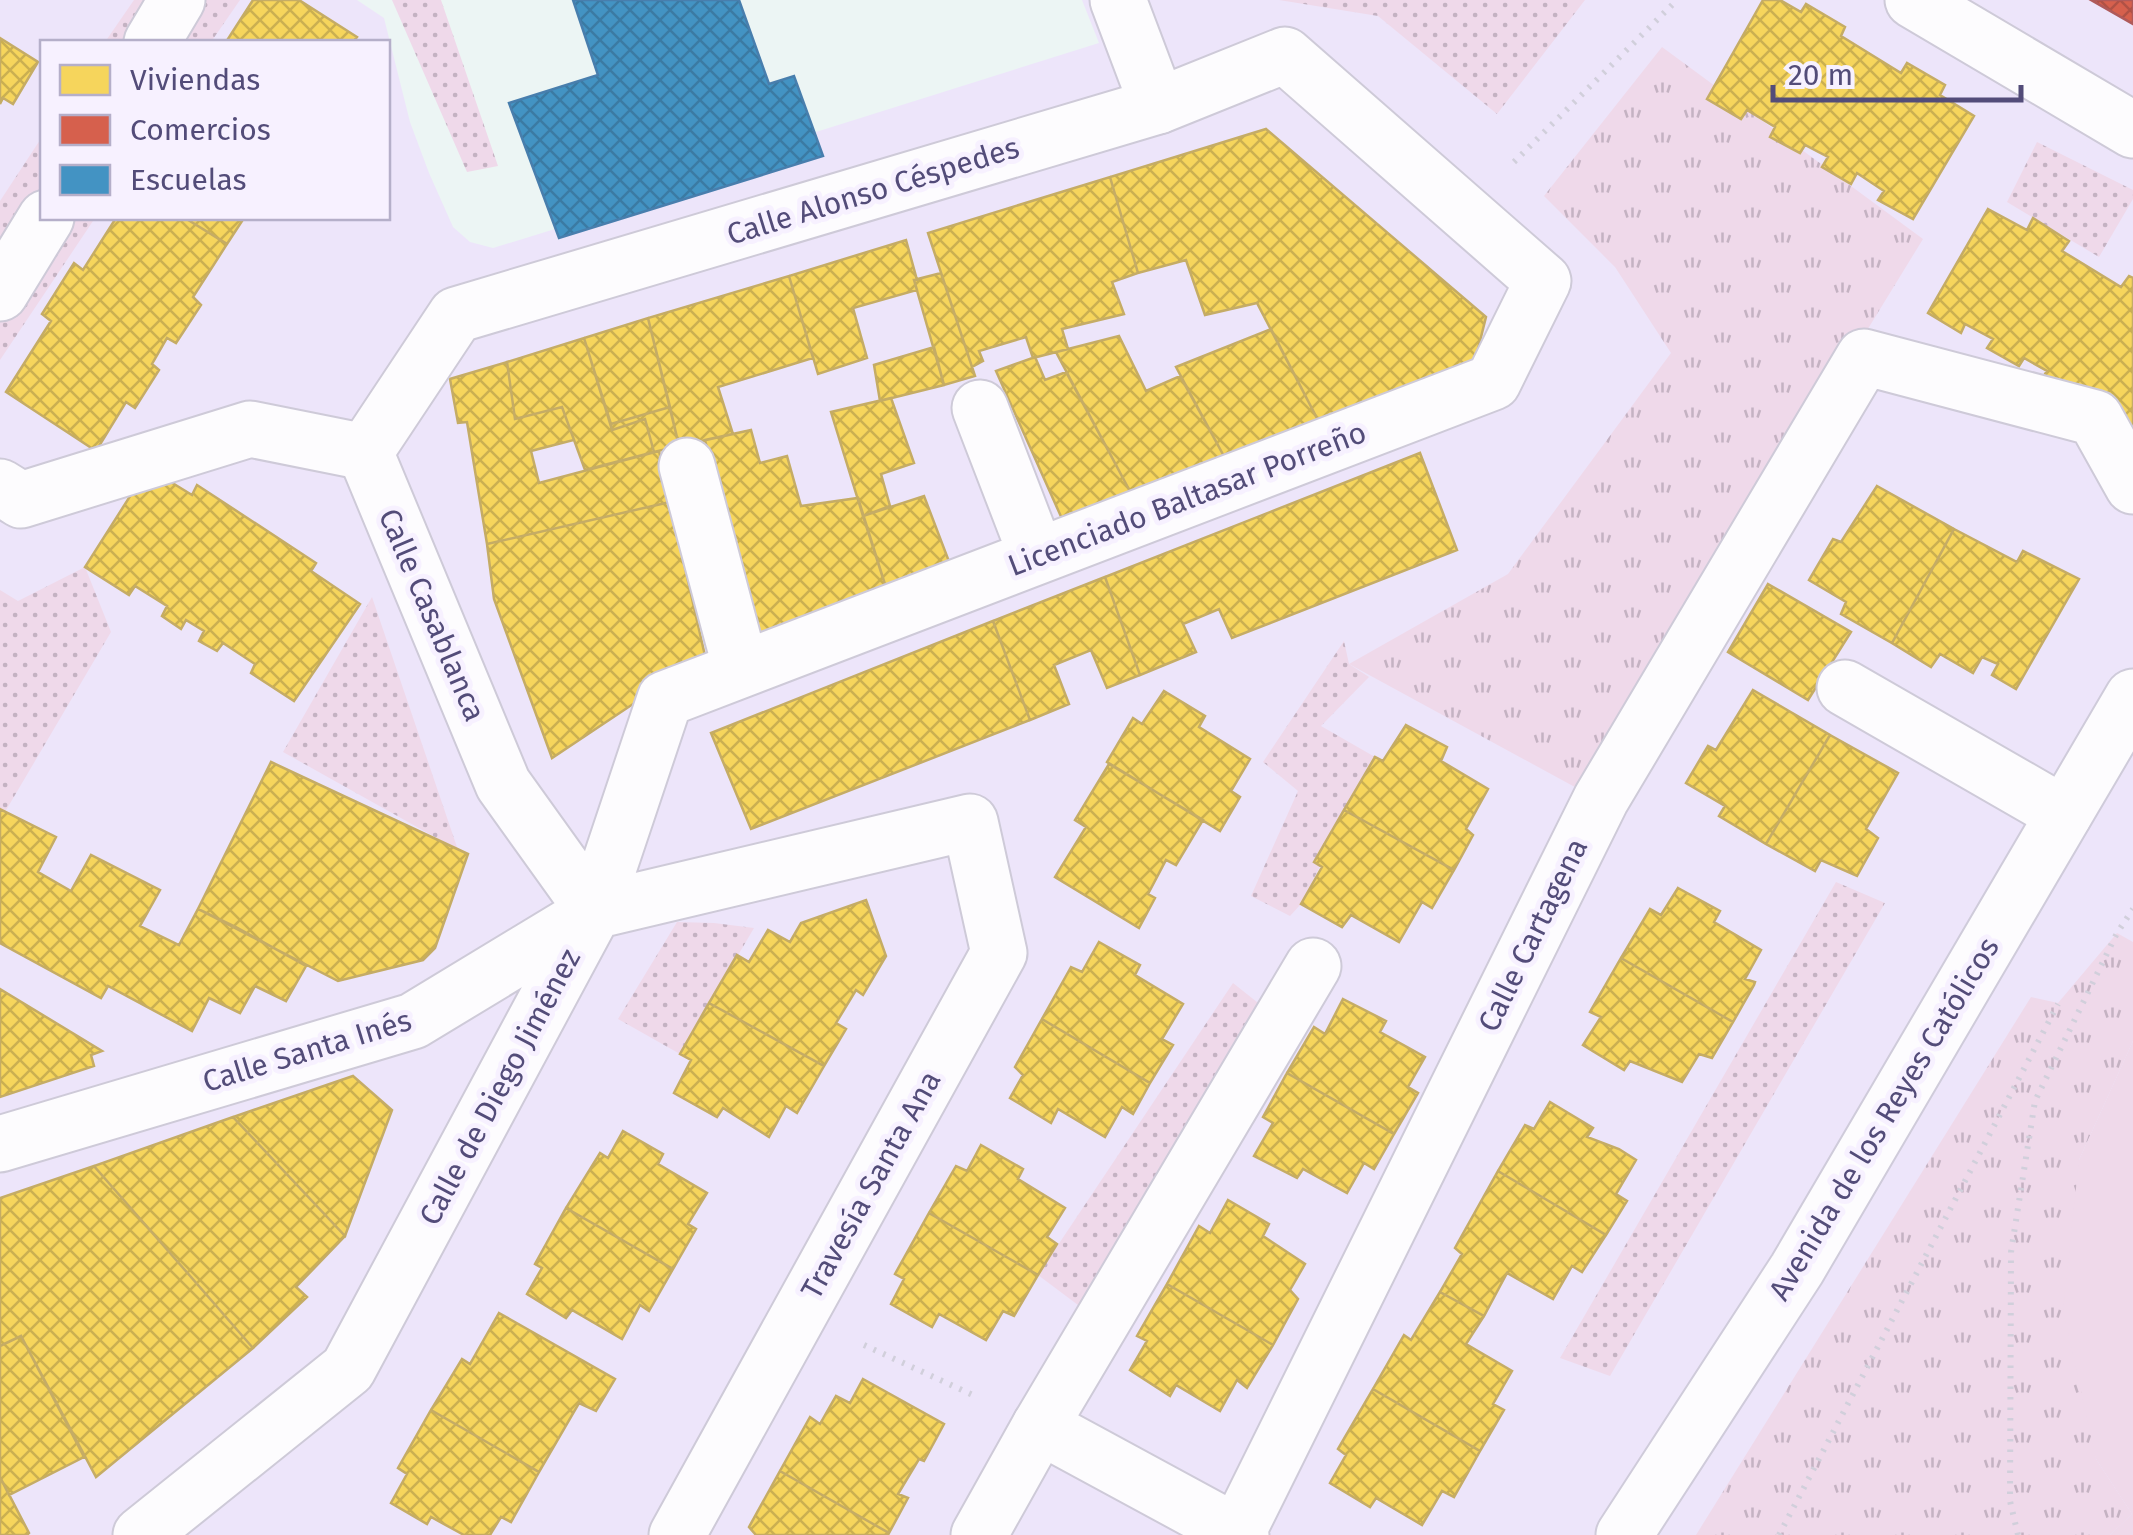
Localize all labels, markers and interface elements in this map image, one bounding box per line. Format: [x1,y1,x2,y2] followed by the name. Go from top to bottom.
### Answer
[40,40,390,220] legend
[1773,40,2020,102] scale bar
[1788,57,1853,93] text: 20 m
[130,62,260,98] text: Viviendas
[130,112,271,148] text: Comercios
[723,129,1023,253] street label: Calle Alonso Céspedes
[130,162,246,198] text: Escuelas
[1003,414,1371,584] street label: Licenciado Baltasar Porreño
[371,503,493,727] street label: Calle Casablanca
[1471,832,1595,1038] street label: Calle Cartagena
[1761,931,2007,1307] street label: Avenida de los Reyes Católicos
[412,943,588,1231] street label: Calle de Diego Jiménez
[198,1002,416,1100] street label: Calle Santa Inés
[793,1065,949,1305] street label: Travesía Santa Ana

